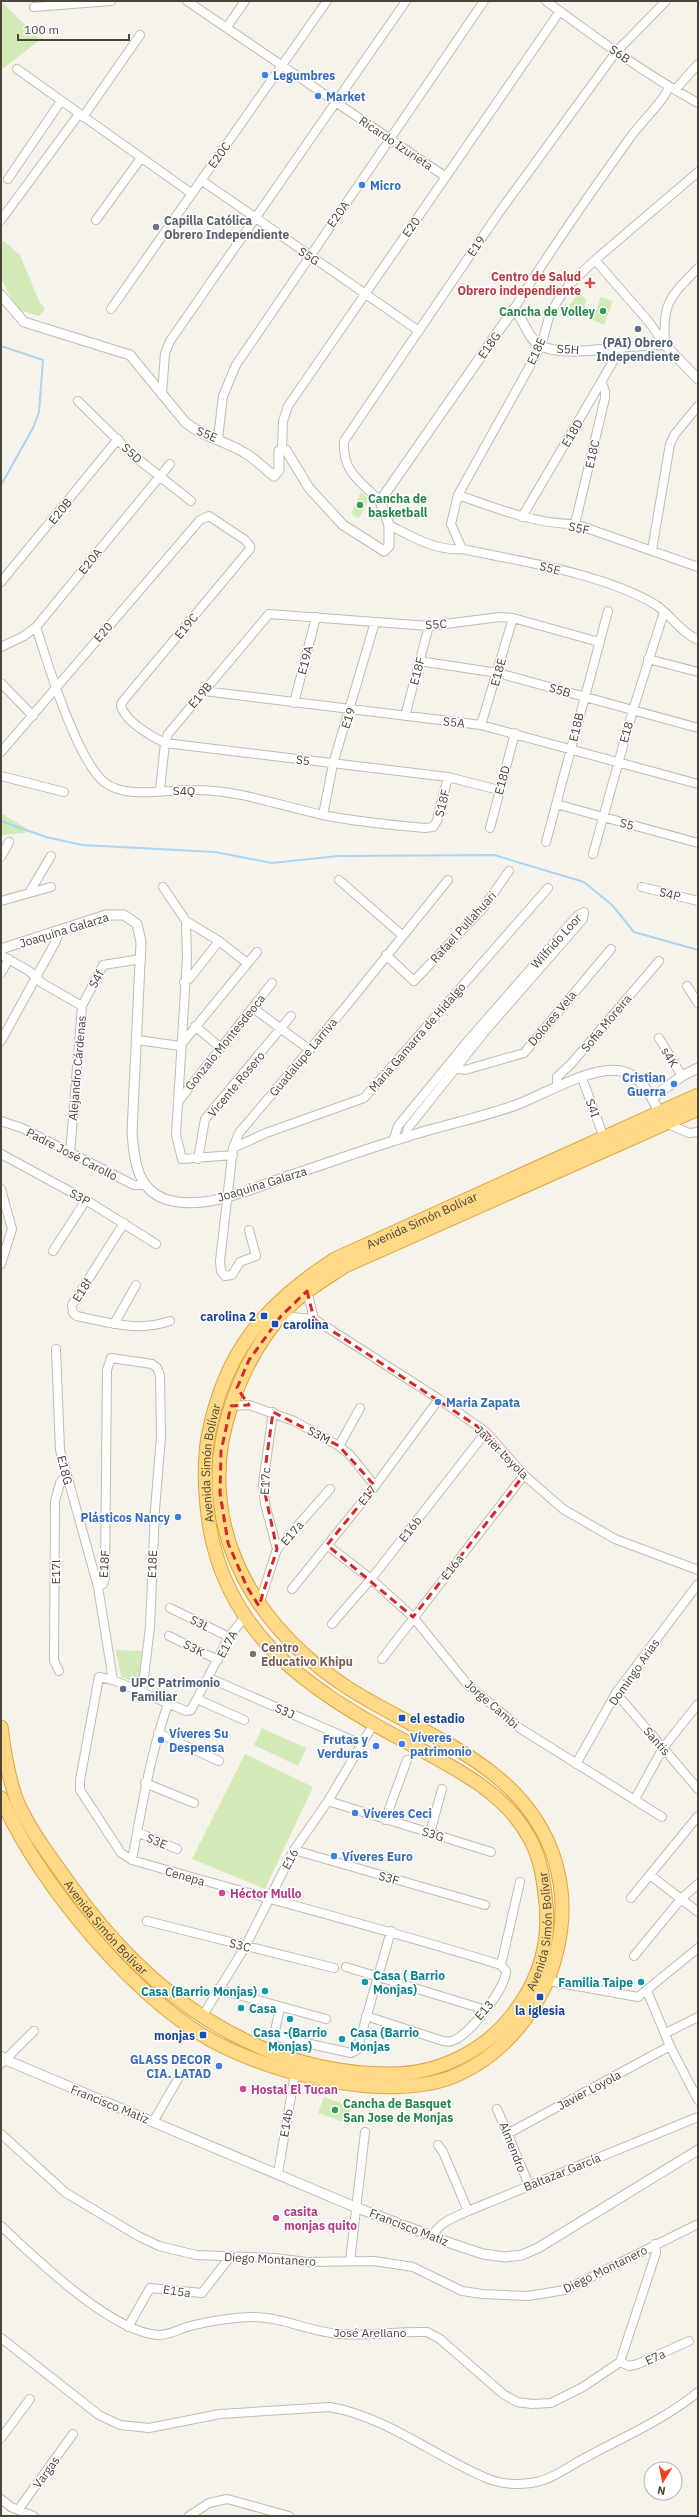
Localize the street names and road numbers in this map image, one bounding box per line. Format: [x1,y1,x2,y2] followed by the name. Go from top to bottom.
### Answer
[607,42,633,66] street label: S6B
[356,113,436,174] street label: Ricardo Izurieta
[204,138,234,171] street label: E20C
[324,198,353,230] street label: E20A
[399,214,423,240] street label: E20
[464,233,488,259] street label: E19
[295,243,323,269] street label: S5G
[474,329,504,361] street label: E18G
[523,335,549,367] street label: E18E
[556,341,580,357] street label: S5H
[558,417,586,449] street label: E18D
[194,423,220,445] street label: S5E
[581,438,603,470] street label: E18C
[119,440,145,466] street label: S5D
[45,495,75,527] street label: E20B
[567,518,591,538] street label: S5F
[75,545,105,577] street label: E20A
[538,558,562,578] street label: S5E
[171,610,201,642] street label: E19C
[425,616,448,632] street label: S5C
[90,619,116,645] street label: E20
[294,644,316,676] street label: E19A
[406,655,428,687] street label: E18F
[487,656,509,688] street label: E18E
[185,679,215,711] street label: E19B
[547,680,573,700] street label: S5B
[338,706,358,730] street label: E19
[565,711,587,743] street label: E18B
[442,713,466,731] street label: S5A
[616,720,636,744] street label: E18
[295,752,311,768] street label: S5
[491,764,513,796] street label: E18D
[173,783,195,798] street label: S4Q
[431,787,453,818] street label: S18F
[618,815,636,833] street label: S5
[658,884,682,904] street label: S4P
[427,888,499,966] street label: Rafael Pullahuari
[17,909,111,951] street label: Joaquina Galarza
[528,910,585,971] street label: Wilfrido Loor
[85,967,107,990] street label: S4f
[365,979,469,1095] street label: Maria Gamarra de Hidalgo
[525,987,580,1049] street label: Dolores Vela
[182,990,269,1093] street label: Gonzalo Montesdeoca
[577,991,635,1055] street label: Sofia Moreira
[266,1014,341,1099] street label: Guadalupe Larriva
[65,1015,89,1121] street label: Alejandro Cárdenas
[658,1044,682,1070] street label: s4K
[204,1048,268,1120] street label: Vicente Rosero
[583,1097,603,1120] street label: S4I
[24,1125,120,1184] street label: Padre José Carollo
[215,1163,309,1205] street label: Joaquina Galarza
[67,1185,93,1209] street label: S3P
[364,1188,480,1251] street label: Avenida Simón Bolívar
[69,1275,95,1305] street label: E18f
[198,1401,223,1524] street label: Avenida Simón Bolívar
[472,1422,532,1482] street label: Javier Loyola
[305,1423,333,1447] street label: S3M
[54,1454,76,1486] street label: E18G
[257,1467,273,1495] street label: E17c
[355,1482,379,1508] street label: E17
[395,1513,425,1545] street label: E16b
[277,1517,307,1548] street label: E17a
[96,1549,112,1579] street label: E18F
[144,1550,160,1578] street label: E18E
[438,1551,467,1583] street label: E16a
[48,1560,63,1584] street label: E17l
[188,1612,212,1634] street label: S3L
[213,1627,241,1660] street label: E17A
[181,1636,207,1660] street label: S3K
[605,1636,663,1708] street label: Domingo Arias
[462,1676,522,1732] street label: Jorge Cambi
[273,1700,297,1722] street label: S3J
[640,1724,674,1759] street label: Santis
[420,1824,446,1844] street label: S3G
[144,1830,170,1852] street label: S3E
[278,1846,302,1872] street label: E16
[163,1863,207,1889] street label: Cenepa
[377,1868,401,1888] street label: S3F
[522,1870,554,1993] street label: Avenida Simón Bolívar
[61,1877,152,1978] street label: Avenida Simón Bolívar
[228,1935,253,1955] street label: S3C
[471,1997,497,2023] street label: E13
[555,2067,624,2113] street label: Javier Loyola
[69,2081,152,2127] street label: Francisco Matiz
[276,2108,296,2138] street label: E14b
[496,2120,530,2175] street label: Almendro
[521,2150,603,2194] street label: Baltazar García
[367,2205,451,2249] street label: Francisco Matiz
[560,2242,650,2296] street label: Diego Montanero
[224,2249,317,2269] street label: Diego Montanero
[162,2281,192,2301] street label: E15a
[333,2325,407,2340] street label: José Arellano
[643,2346,668,2368] street label: E7a
[29,2453,63,2491] street label: Vargas

